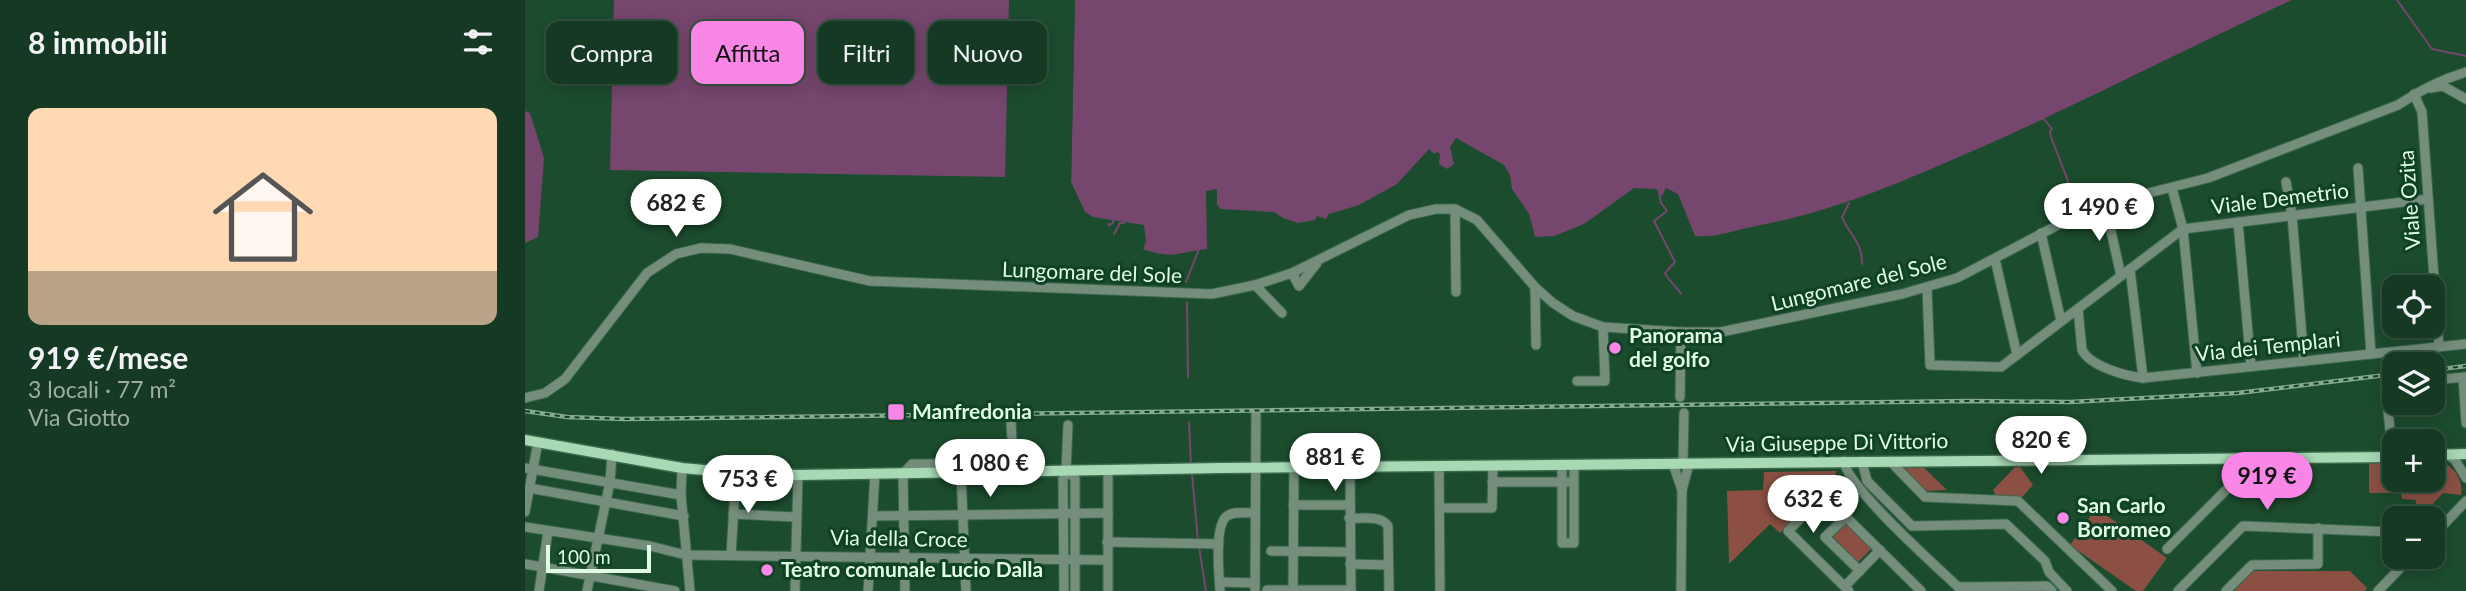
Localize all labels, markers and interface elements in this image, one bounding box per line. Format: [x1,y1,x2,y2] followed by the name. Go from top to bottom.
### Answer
[546,21,677,84] chip: Compra
[691,21,804,84] chip: Affitta
[818,21,914,84] chip: Filtri
[928,21,1047,84] chip: Nuovo
[459,23,497,61] icon: filters
[28,24,168,60] text: 8 immobili
[2393,149,2424,251] street label: Viale Ozita
[200,154,326,280] icon: home
[2210,177,2350,218] street label: Viale Demetrio
[627,180,725,239] pin: 682 €
[2034,184,2164,243] pin: 1 490 €
[647,188,705,216] text: 682 €
[2060,192,2138,220] text: 1 490 €
[1768,248,1949,315] street label: Lungomare del Sole
[1002,256,1182,287] street label: Lungomare del Sole
[2382,275,2445,569] map controls
[2382,275,2445,338] button: locate
[1629,322,1723,371] place label: Panorama del golfo
[2194,325,2342,366] street label: Via dei Templari
[28,339,188,375] text: 919 €/mese
[1607,340,1623,356] marker: Panorama del golfo
[2382,352,2445,415] button: layers
[28,375,176,403] text: 3 locali · 77 m²
[912,398,1032,423] place label: Manfredonia
[886,402,906,422] marker: Manfredonia
[28,403,130,431] text: Via Giotto
[1992,416,2090,476] pin: 820 €
[2012,425,2070,453] text: 820 €
[1725,427,1949,456] street label: Via Giuseppe Di Vittorio
[2382,429,2445,492] button: +
[1286,434,1384,493] pin: 881 €
[925,440,1055,499] pin: 1 080 €
[1306,442,1364,470] text: 881 €
[951,448,1029,476] text: 1 080 €
[2218,452,2316,512] pin: 919 €
[699,456,797,515] pin: 753 €
[2238,461,2296,489] text: 919 €
[719,464,777,492] text: 753 €
[1764,476,1862,535] pin: 632 €
[1784,484,1842,512] text: 632 €
[2077,492,2171,541] place label: San Carlo Borromeo
[2382,506,2445,569] button: −
[2055,510,2071,526] marker: San Carlo Borromeo
[830,524,968,551] street label: Via della Croce
[546,542,651,574] scale bar
[557,545,611,568] text: 100 m
[781,556,1043,581] place label: Teatro comunale Lucio Dalla
[759,562,775,578] marker: Teatro comunale Lucio Dalla

